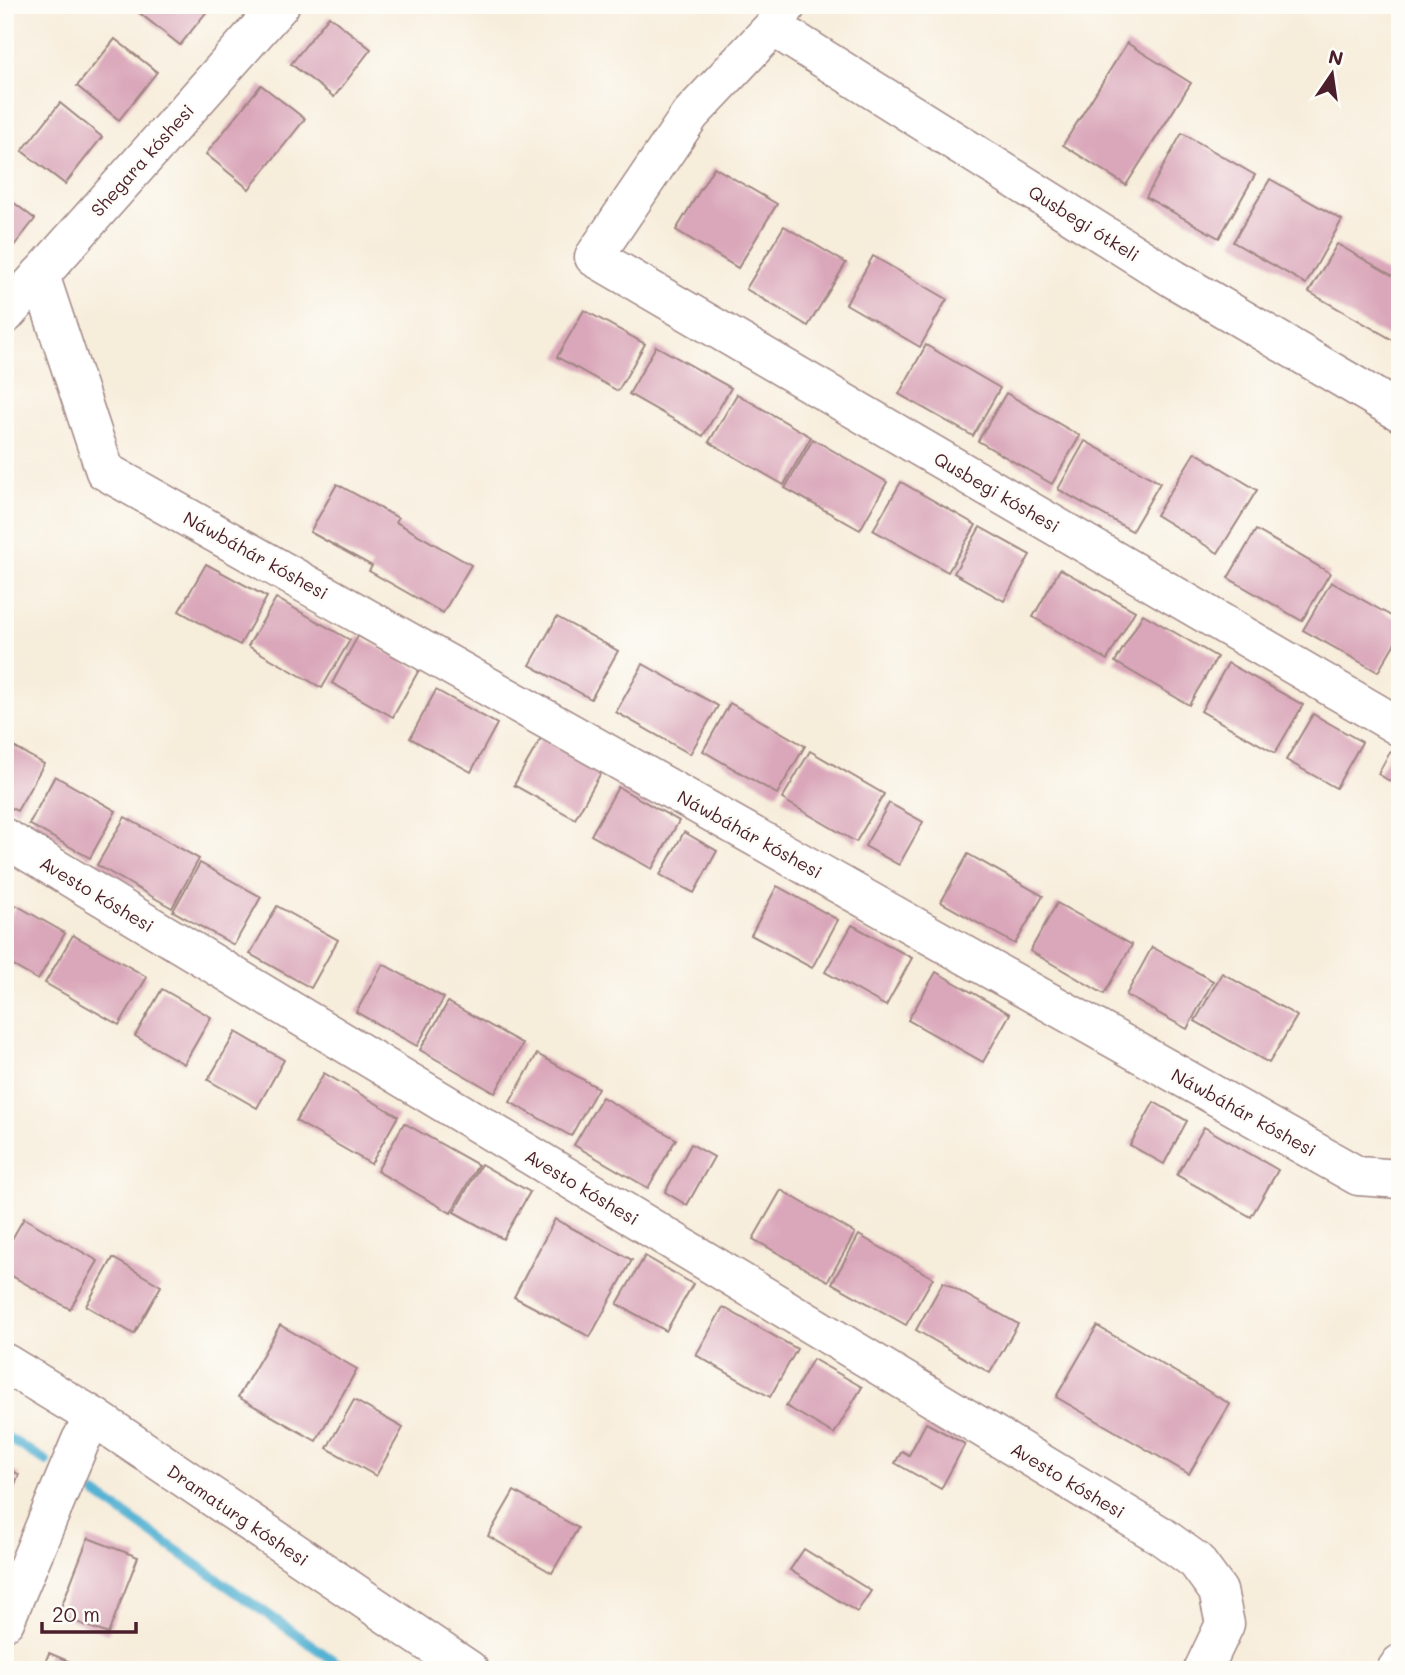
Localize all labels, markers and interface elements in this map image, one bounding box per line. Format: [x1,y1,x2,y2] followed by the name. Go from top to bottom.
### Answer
[1296,38,1366,108] north arrow
[1326,43,1346,71] text: N
[85,99,199,221] street label: Shegara kóshesi
[1024,179,1144,267] street label: Qusbegi ótkeli
[930,446,1064,538] street label: Qusbegi kóshesi
[179,505,333,605] street label: Náwbáhár kóshesi
[673,784,827,884] street label: Náwbáhár kóshesi
[36,851,158,937] street label: Avesto kóshesi
[1167,1062,1321,1162] street label: Náwbáhár kóshesi
[521,1144,643,1230] street label: Avesto kóshesi
[1007,1437,1129,1523] street label: Avesto kóshesi
[163,1459,313,1571] street label: Dramaturg kóshesi
[42,1591,136,1635] scale bar
[52,1600,100,1627] text: 20 m

